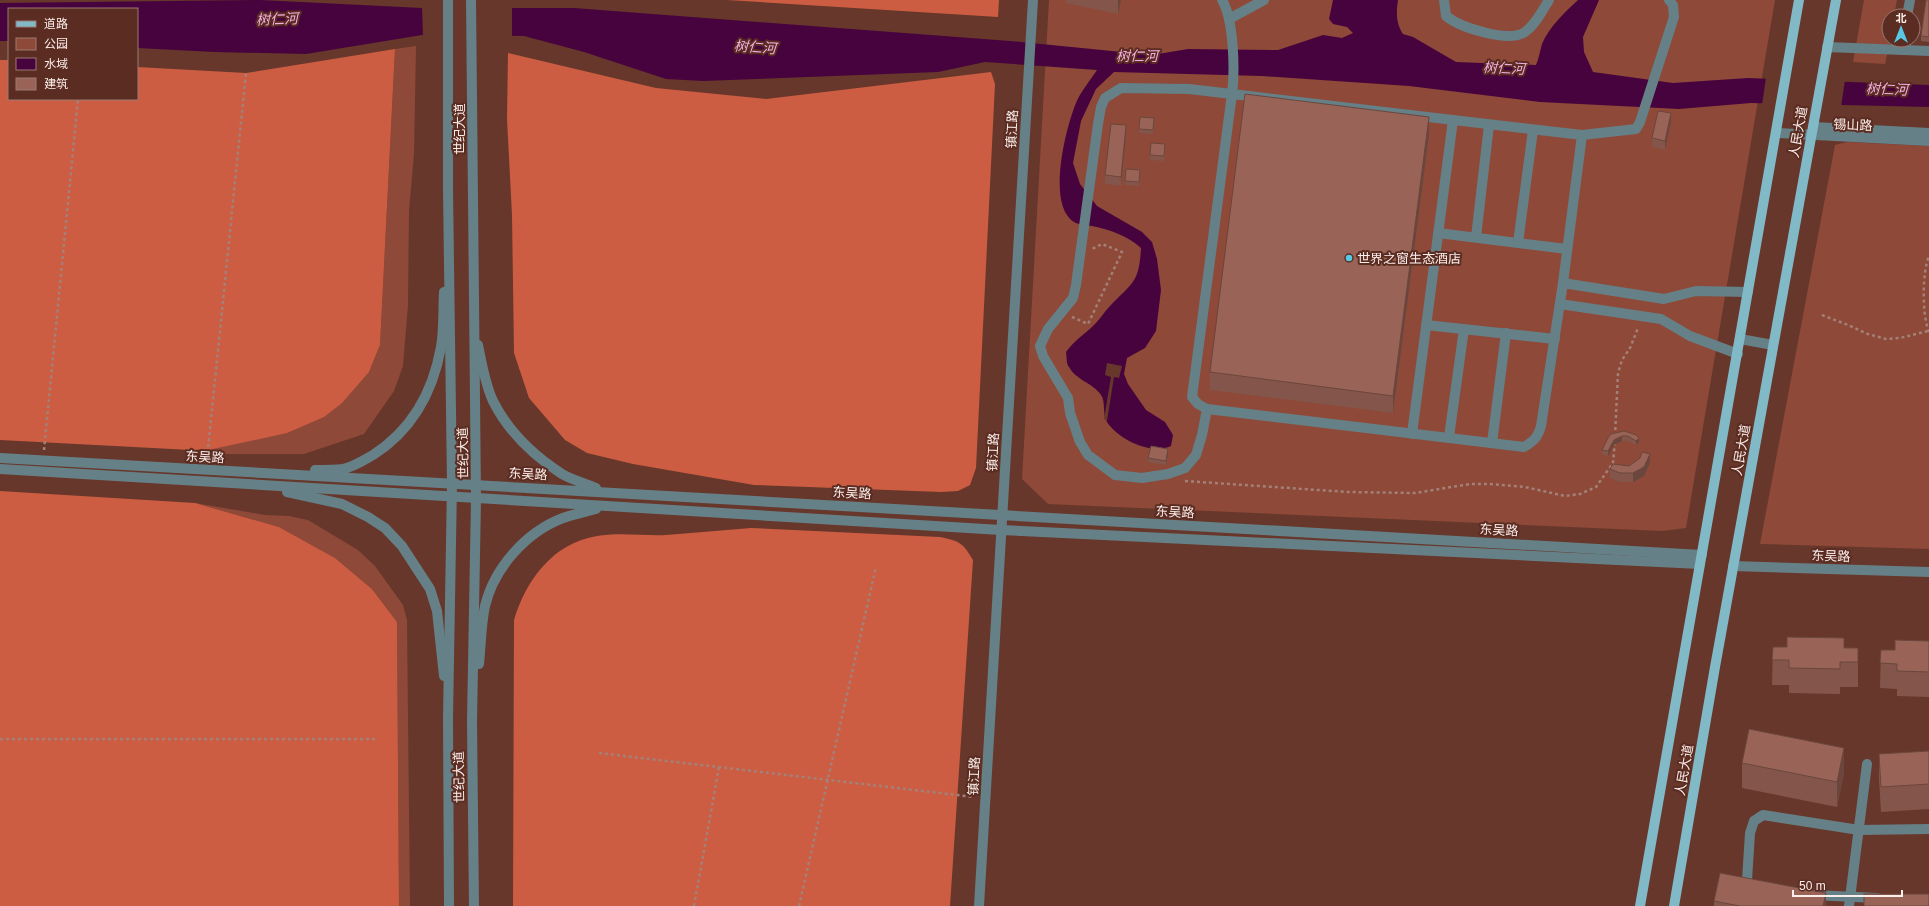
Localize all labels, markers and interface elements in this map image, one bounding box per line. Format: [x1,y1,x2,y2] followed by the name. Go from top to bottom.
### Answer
[8,8,138,100] legend
[1881,8,1921,48] north arrow
[256,10,301,28] water label: 树仁河
[1896,12,1907,24] text: 北
[44,17,68,31] text: 道路
[44,37,68,51] text: 公园
[733,38,779,57] water label: 树仁河
[1116,48,1161,64] water label: 树仁河
[44,57,68,71] text: 水域
[1483,59,1528,77] water label: 树仁河
[44,77,68,91] text: 建筑
[1866,80,1911,98] water label: 树仁河
[452,103,467,155] street label: 世纪大道
[1786,105,1810,159] street label: 人民大道
[1003,109,1021,149] street label: 镇江路
[1833,117,1873,133] street label: 锡山路
[1357,251,1461,266] place label: 世界之窗生态酒店
[1344,253,1354,263] marker: 世界之窗生态酒店
[1729,423,1753,477] street label: 人民大道
[455,427,471,479] street label: 世纪大道
[984,432,1002,472] street label: 镇江路
[185,448,225,466] street label: 东吴路
[508,465,548,483] street label: 东吴路
[832,484,872,502] street label: 东吴路
[1155,503,1195,521] street label: 东吴路
[1479,521,1519,539] street label: 东吴路
[1811,548,1851,564] street label: 东吴路
[1672,743,1696,797] street label: 人民大道
[451,751,467,803] street label: 世纪大道
[965,756,983,796] street label: 镇江路
[1793,872,1902,898] scale bar
[1799,879,1826,893] text: 50 m

